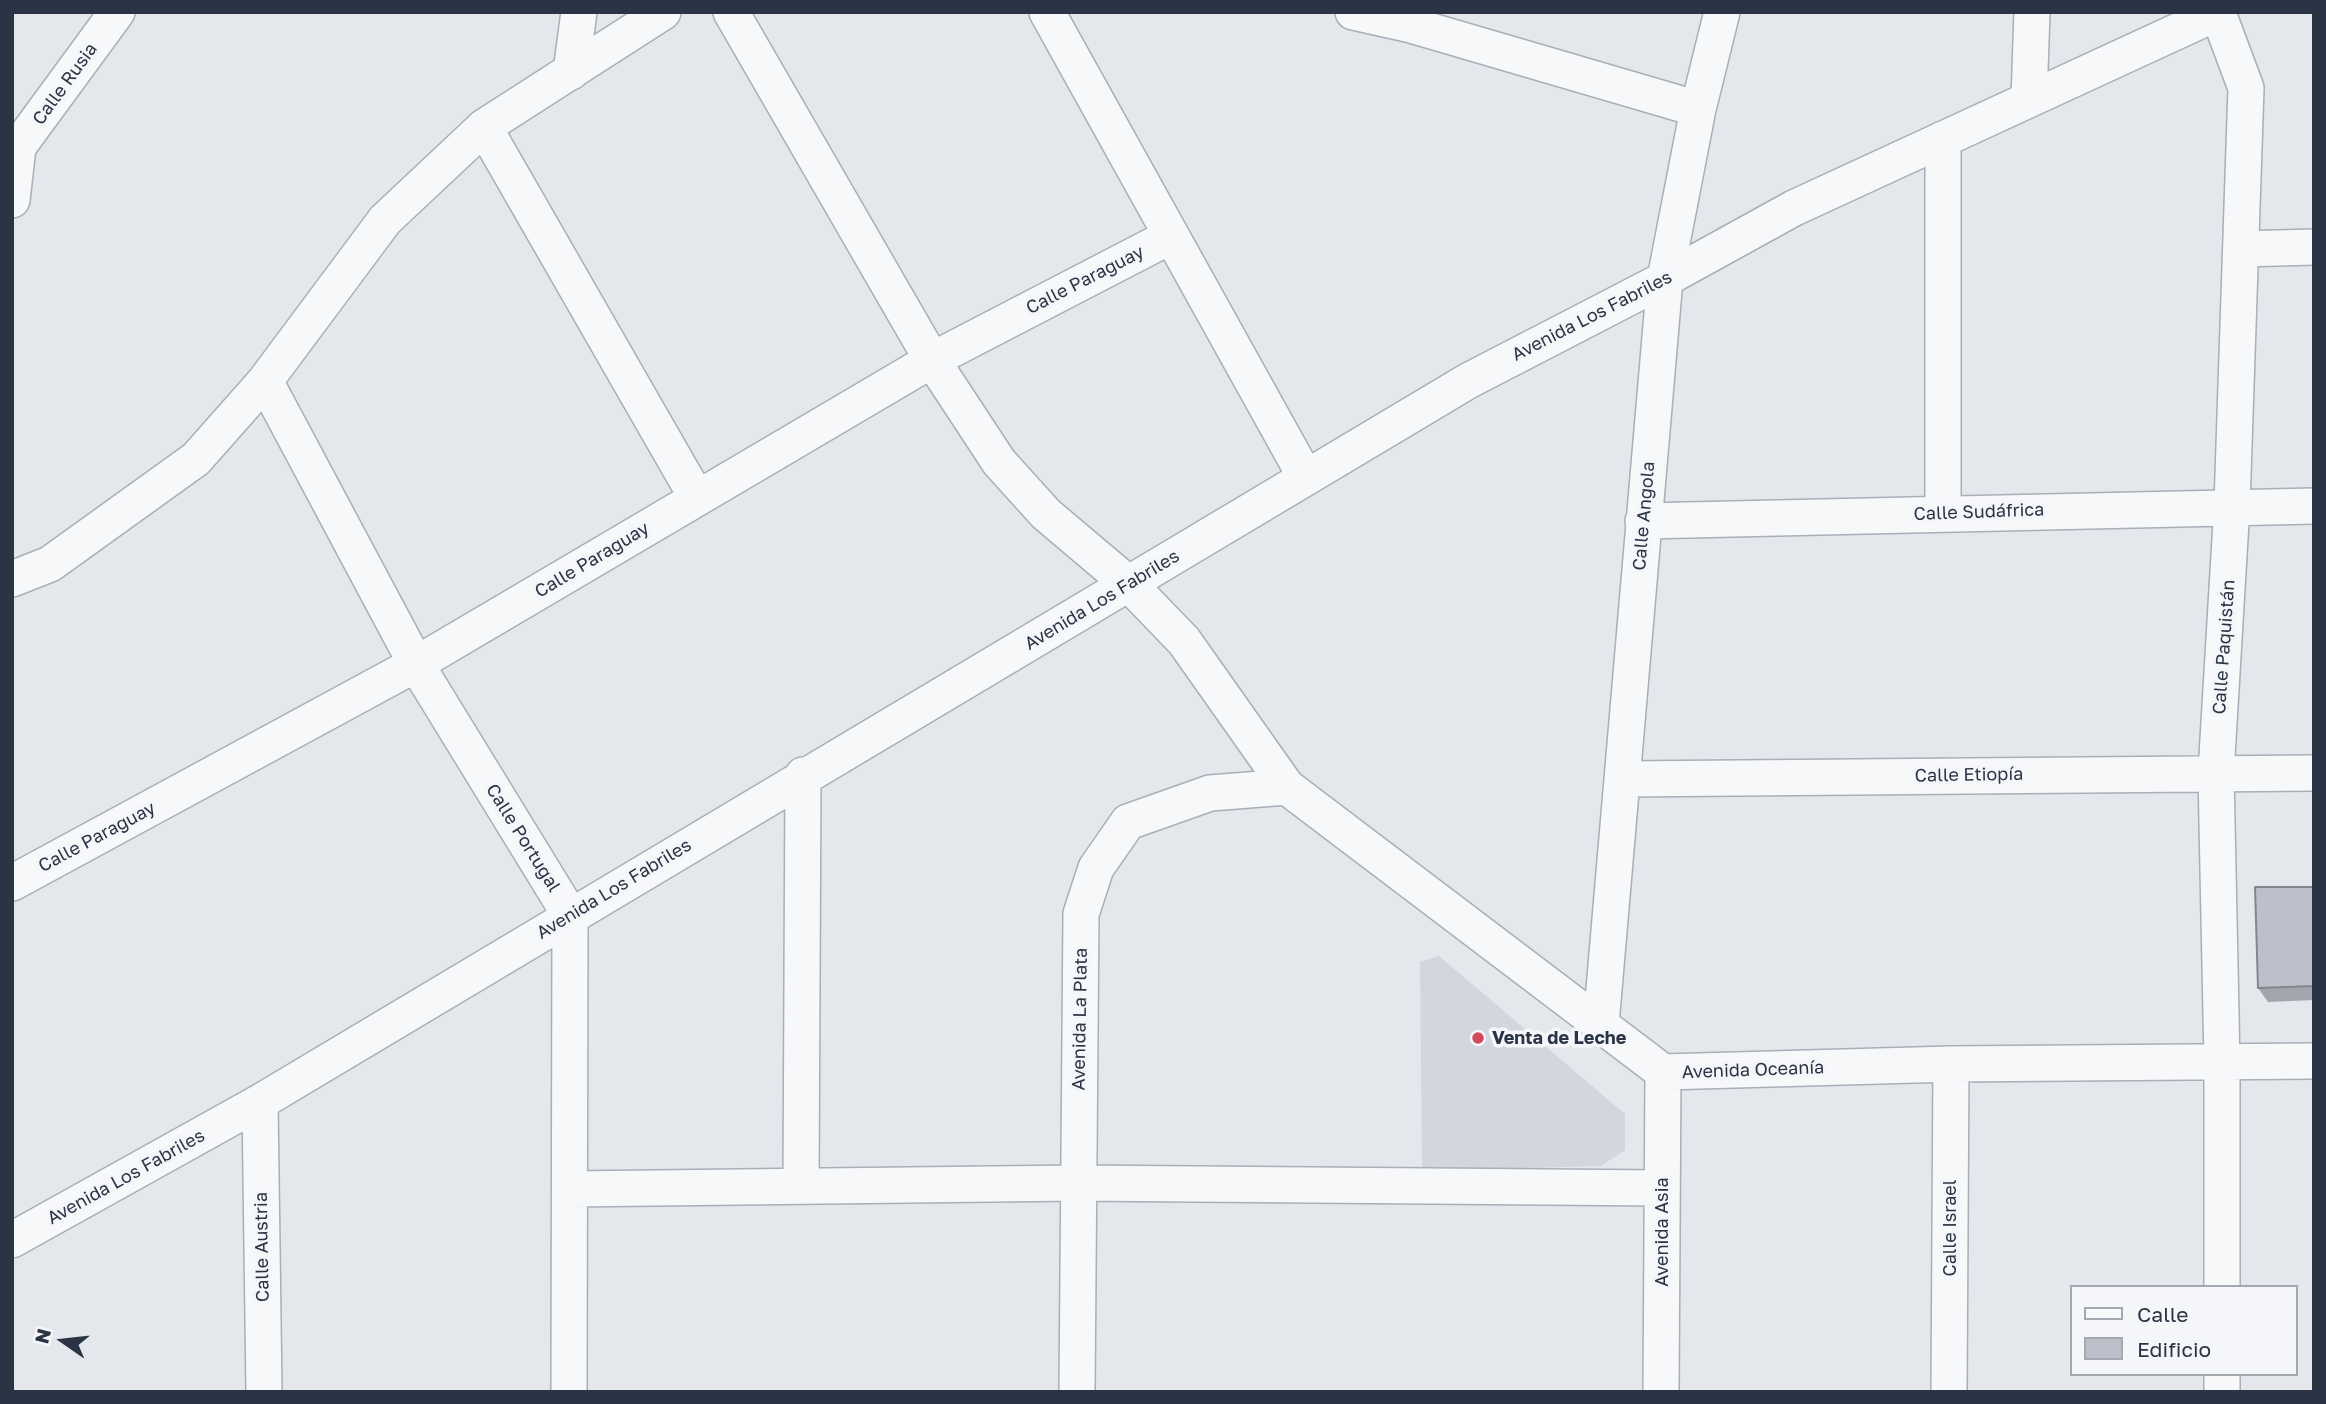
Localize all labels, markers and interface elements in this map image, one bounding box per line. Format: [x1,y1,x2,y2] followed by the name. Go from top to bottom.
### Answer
[28,39,102,129] street label: Calle Rusia
[1022,241,1148,319] street label: Calle Paraguay
[1508,266,1676,366] street label: Avenida Los Fabriles
[1628,460,1660,572] street label: Calle Angola
[1913,499,2045,525] street label: Calle Sudáfrica
[531,517,653,603] street label: Calle Paraguay
[1021,545,1183,655] street label: Avenida Los Fabriles
[2209,579,2239,715] street label: Calle Paquistán
[1915,763,2023,787] street label: Calle Etiopía
[481,780,565,896] street label: Calle Portugal
[35,797,159,877] street label: Calle Paraguay
[533,834,695,944] street label: Avenida Los Fabriles
[1068,947,1092,1091] street label: Avenida La Plata
[1492,1027,1626,1049] place label: Venta de Leche
[1470,1030,1486,1046] marker: Venta de Leche
[1681,1057,1825,1083] street label: Avenida Oceanía
[43,1125,209,1229] street label: Avenida Los Fabriles
[1651,1177,1673,1287] street label: Avenida Asia
[1939,1179,1961,1277] street label: Calle Israel
[250,1192,274,1302] street label: Calle Austria
[2070,1285,2298,1376] legend
[2137,1301,2189,1327] text: Calle
[28,1306,98,1376] north arrow
[29,1326,55,1346] text: N
[2137,1336,2211,1362] text: Edificio

